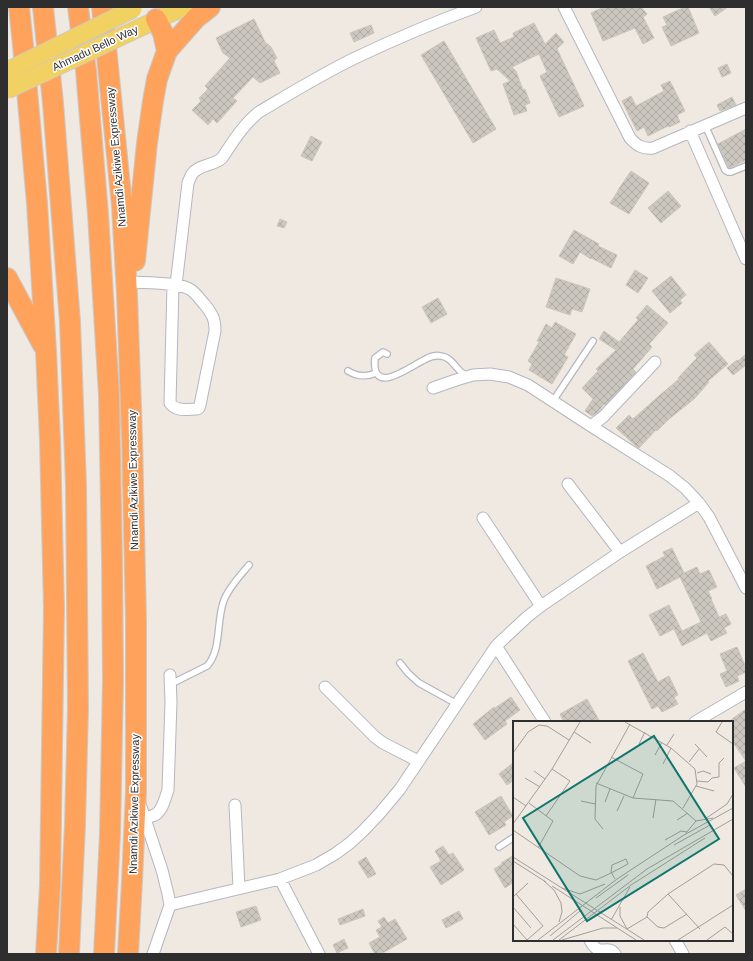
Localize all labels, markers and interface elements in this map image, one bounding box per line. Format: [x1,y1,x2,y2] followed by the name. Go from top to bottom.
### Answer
[50,23,140,73] street label: Ahmadu Bello Way
[104,86,128,227] street label: Nnamdi Azikiwe Expressway
[126,409,140,550] street label: Nnamdi Azikiwe Expressway
[513,721,733,941] inset map
[127,733,141,874] street label: Nnamdi Azikiwe Expressway

